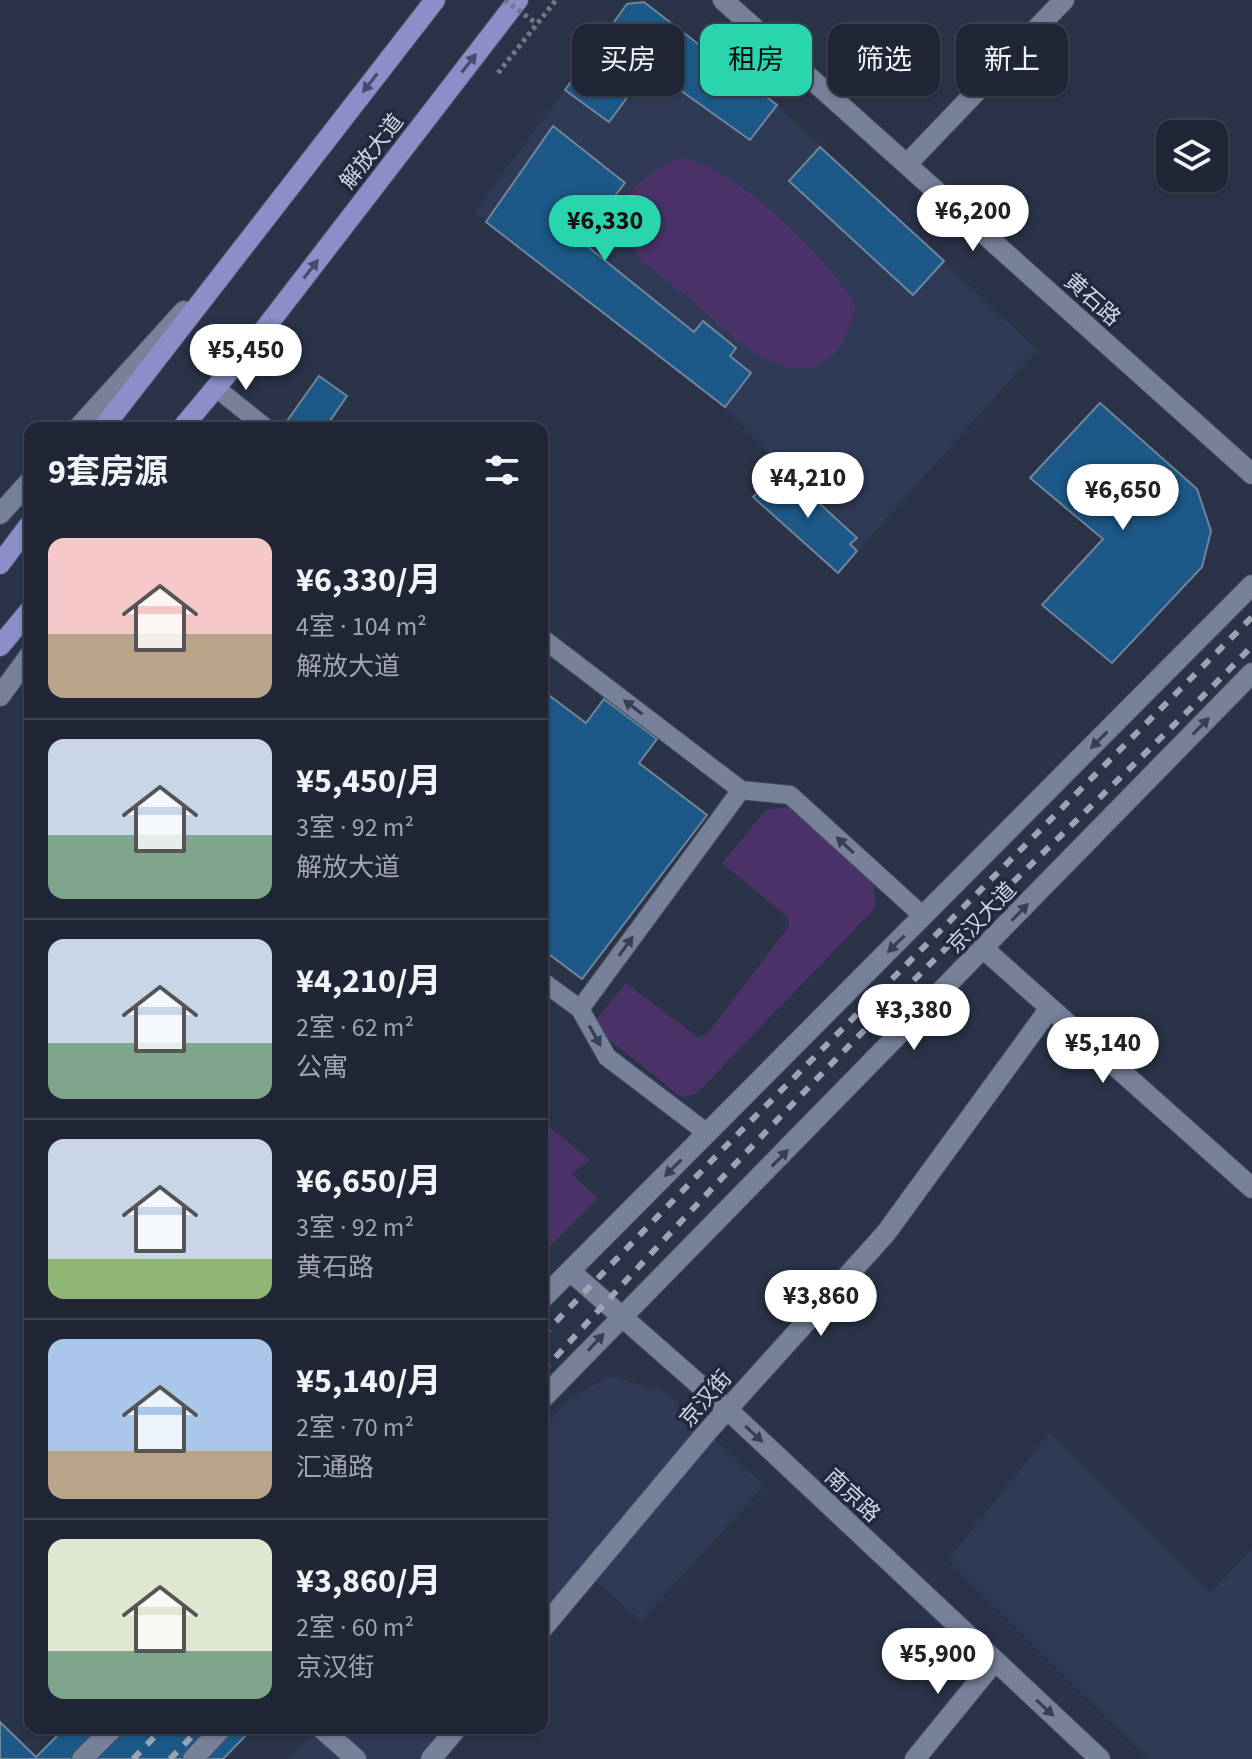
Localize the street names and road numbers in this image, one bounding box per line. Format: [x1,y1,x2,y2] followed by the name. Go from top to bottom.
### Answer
[332,107,411,196] street label: 解放大道
[1057,266,1128,334] street label: 黄石路
[940,875,1024,960] street label: 京汉大道
[672,1363,739,1434] street label: 京汉街
[817,1462,887,1530] street label: 南京路

